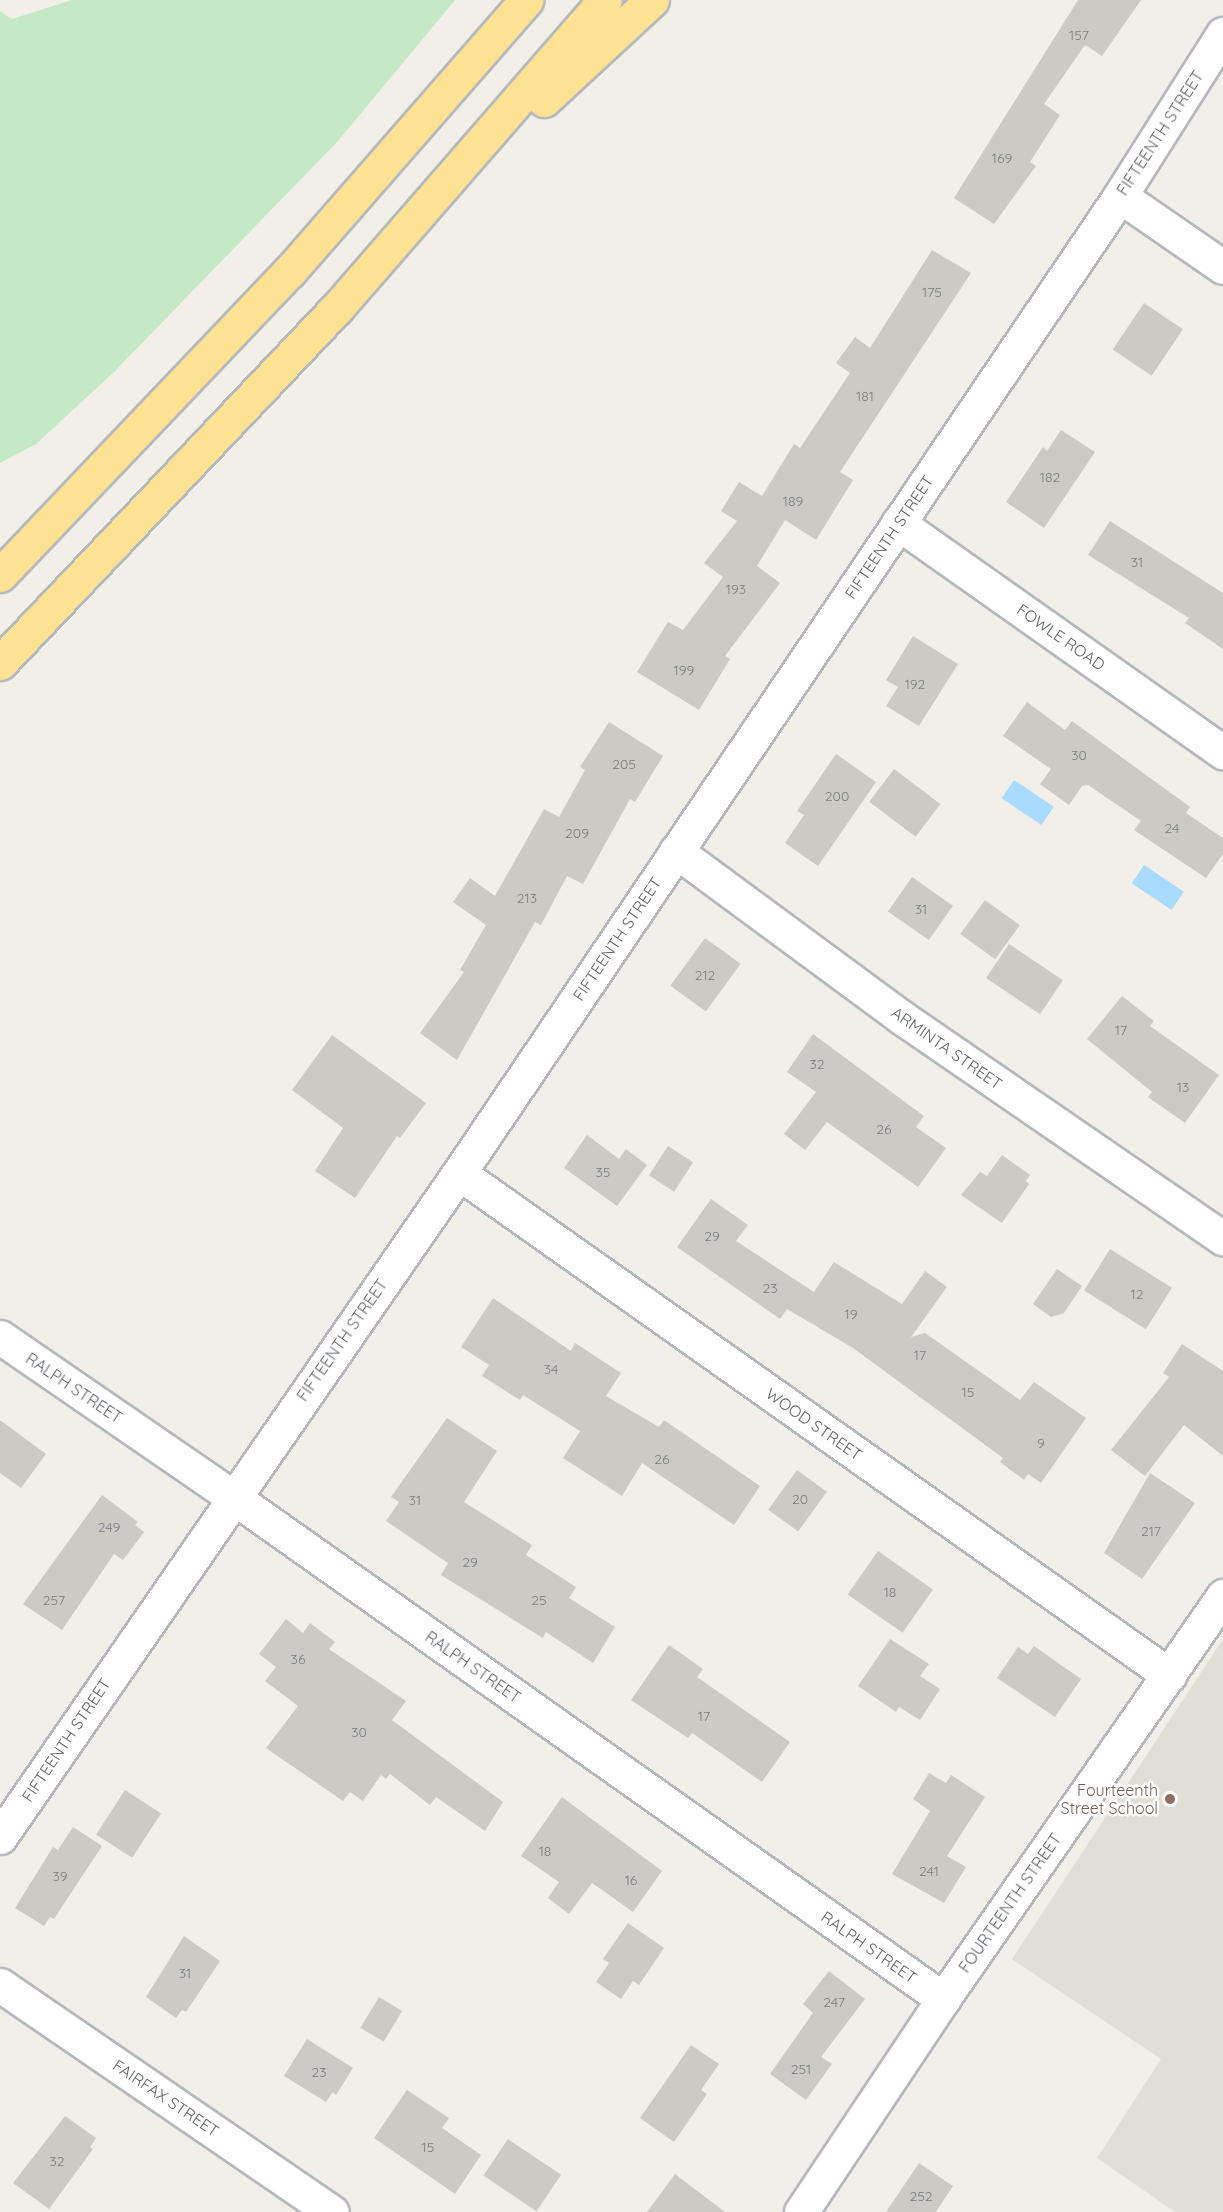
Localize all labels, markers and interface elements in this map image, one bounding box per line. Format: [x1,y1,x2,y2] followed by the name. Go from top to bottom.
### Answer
[1069,27,1089,43] house number: 157
[1113,67,1207,199] street label: FIFTEENTH STREET
[992,150,1012,166] house number: 169
[922,284,942,300] house number: 175
[856,388,874,404] house number: 181
[1040,469,1060,485] house number: 182
[841,472,937,602] street label: FIFTEENTH STREET
[783,493,803,509] house number: 189
[1131,554,1143,570] house number: 31
[726,581,746,597] house number: 193
[1013,600,1109,674] street label: FOWLE ROAD
[674,662,694,678] house number: 199
[905,676,925,692] house number: 192
[1071,747,1087,763] house number: 30
[612,756,636,772] house number: 205
[825,788,849,804] house number: 200
[1165,820,1179,836] house number: 24
[565,825,589,841] house number: 209
[569,874,665,1004] street label: FIFTEENTH STREET
[517,890,537,906] house number: 213
[915,901,927,917] house number: 31
[695,967,715,983] house number: 212
[888,1003,1006,1093] street label: ARMINTA STREET
[1115,1022,1127,1038] house number: 17
[809,1056,825,1072] house number: 32
[1177,1079,1189,1095] house number: 13
[876,1121,892,1137] house number: 26
[596,1164,610,1180] house number: 35
[704,1228,720,1244] house number: 29
[293,1275,391,1405] street label: FIFTEENTH STREET
[762,1280,778,1296] house number: 23
[1131,1286,1143,1302] house number: 12
[845,1306,857,1322] house number: 19
[914,1347,926,1363] house number: 17
[22,1349,126,1427] street label: RALPH STREET
[544,1361,558,1377] house number: 34
[762,1384,866,1464] street label: WOOD STREET
[962,1384,974,1400] house number: 15
[1037,1435,1045,1451] house number: 9
[654,1451,670,1467] house number: 26
[792,1491,808,1507] house number: 20
[409,1492,421,1508] house number: 31
[98,1519,120,1535] house number: 249
[1141,1523,1161,1539] house number: 217
[462,1554,478,1570] house number: 29
[884,1584,896,1600] house number: 18
[43,1592,65,1608] house number: 257
[531,1592,547,1608] house number: 25
[422,1627,524,1707] street label: RALPH STREET
[291,1651,305,1667] house number: 36
[18,1675,114,1805] street label: FIFTEENTH STREET
[698,1708,710,1724] house number: 17
[351,1724,367,1740] house number: 30
[1061,1780,1158,1818] place label: Fourteenth Street School
[1163,1792,1177,1806] marker: Fourteenth Street School
[955,1830,1065,1976] street label: FOURTEENTH STREET
[539,1843,551,1859] house number: 18
[919,1863,939,1879] house number: 241
[52,1868,68,1884] house number: 39
[625,1872,637,1888] house number: 16
[818,1907,920,1987] street label: RALPH STREET
[179,1965,191,1981] house number: 31
[823,1994,845,2010] house number: 247
[109,2055,223,2141] street label: FAIRFAX STREET
[791,2061,811,2077] house number: 251
[311,2064,327,2080] house number: 23
[422,2139,434,2155] house number: 15
[49,2153,65,2169] house number: 32
[909,2188,933,2204] house number: 252

